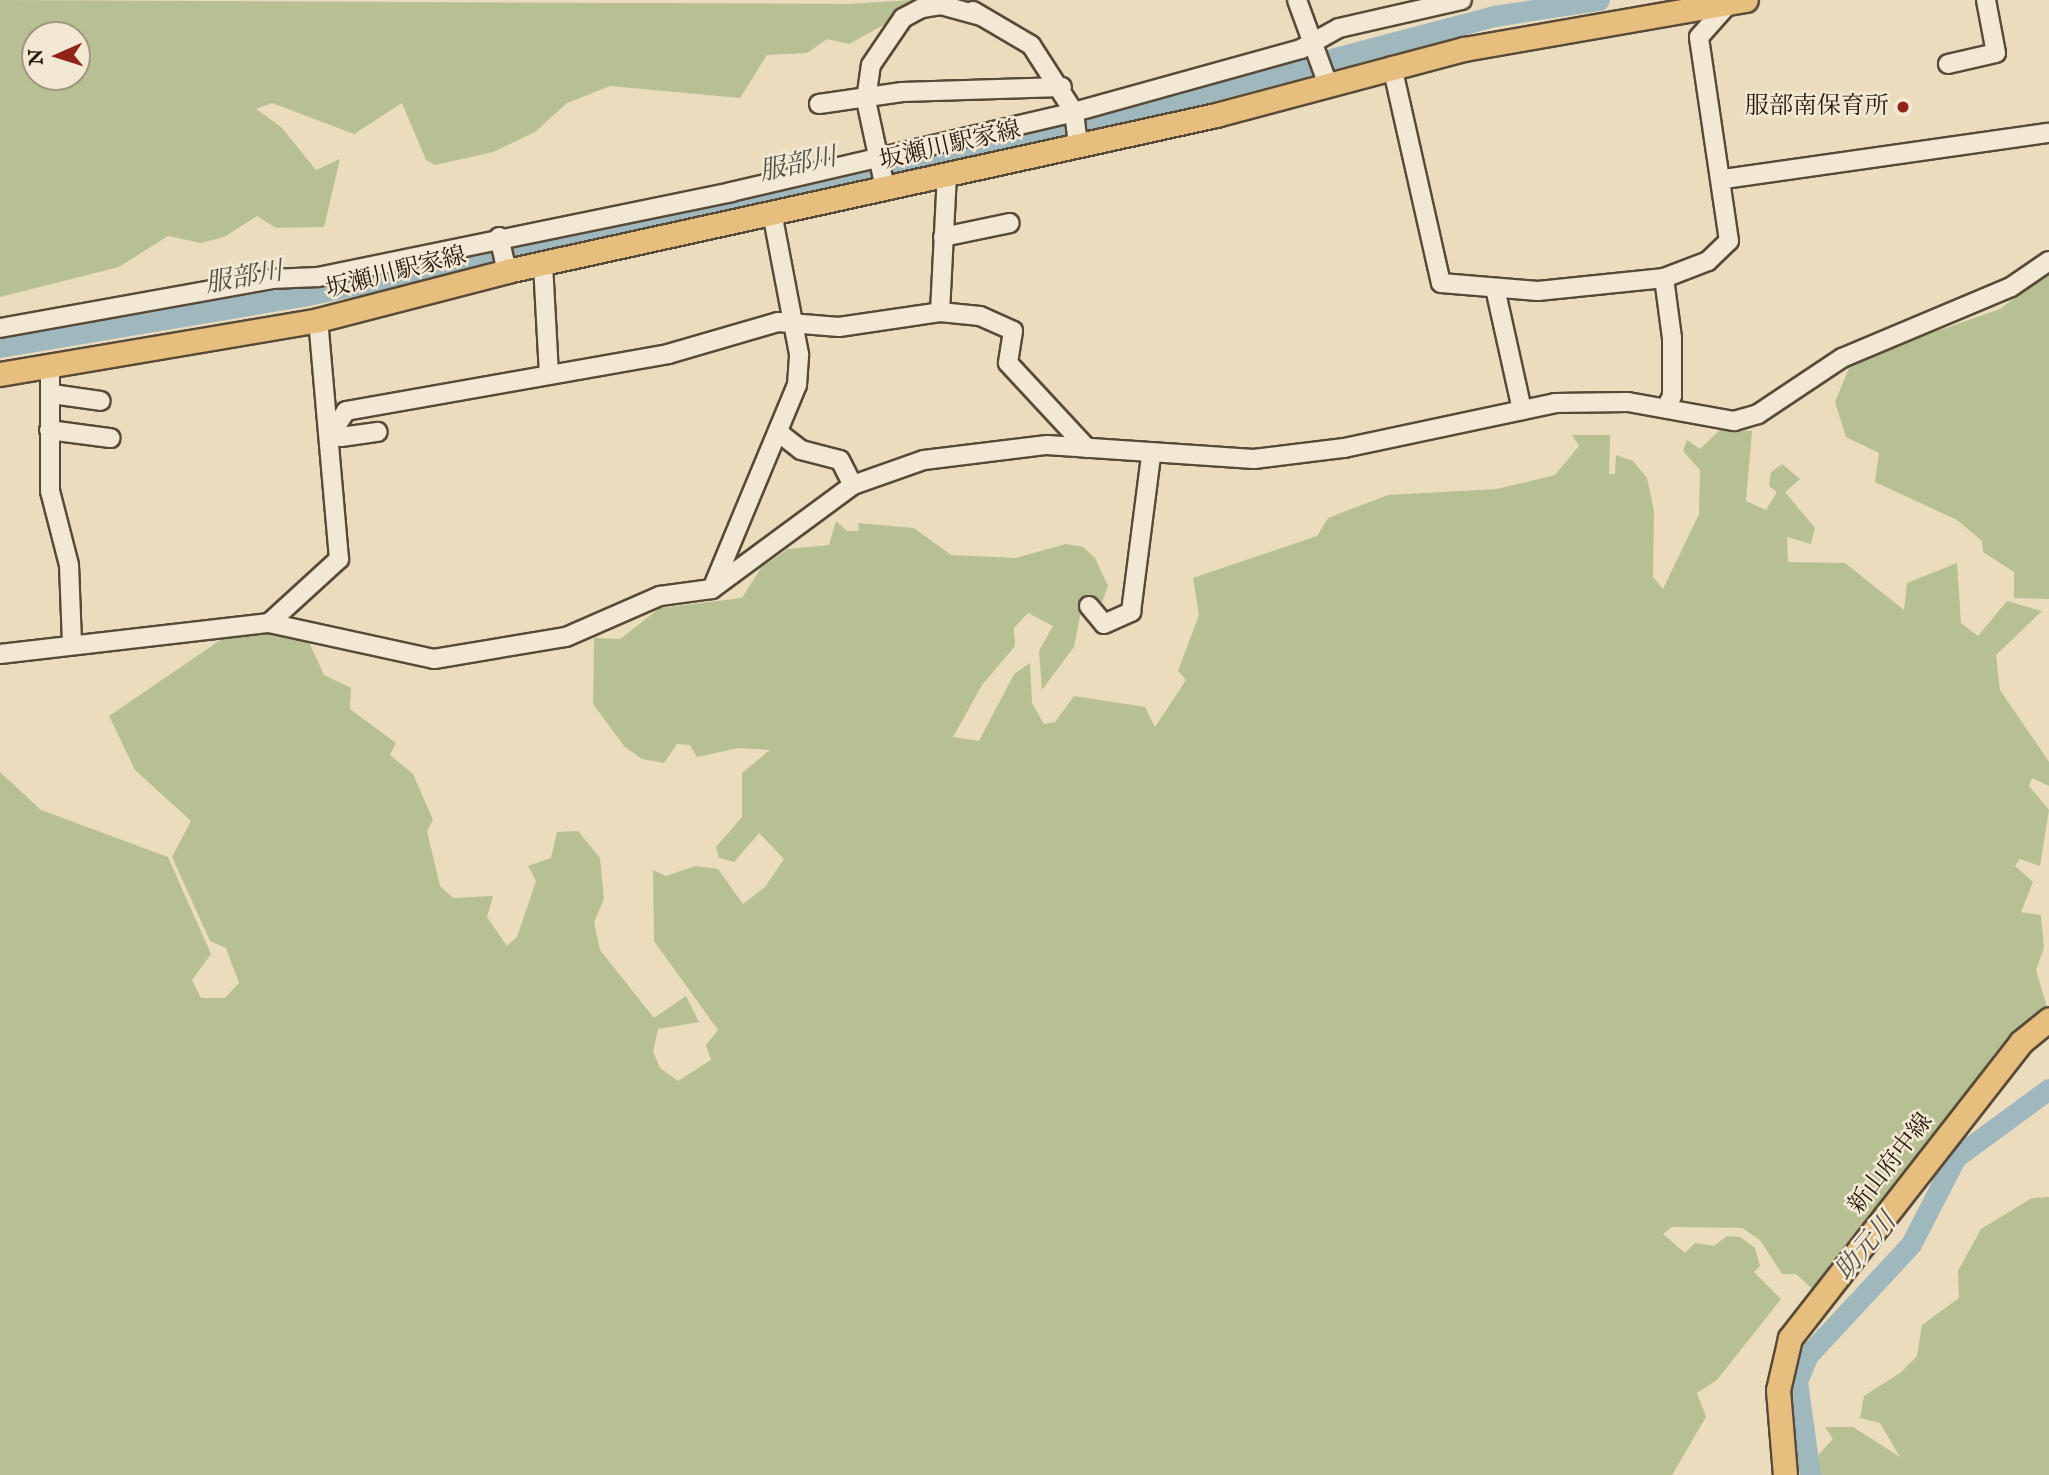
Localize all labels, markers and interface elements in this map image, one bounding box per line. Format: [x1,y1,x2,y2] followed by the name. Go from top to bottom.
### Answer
[21,21,91,91] north arrow
[25,48,49,66] text: N
[1745,93,1889,121] place label: 服部南保育所
[1895,99,1911,115] marker: 服部南保育所
[877,116,1023,176] street label: 坂瀬川駅家線
[757,142,839,188] water label: 服部川
[323,242,469,304] street label: 坂瀬川駅家線
[203,256,285,300] water label: 服部川
[1843,1108,1939,1220] street label: 新山府中線
[1829,1207,1903,1287] water label: 助元川

